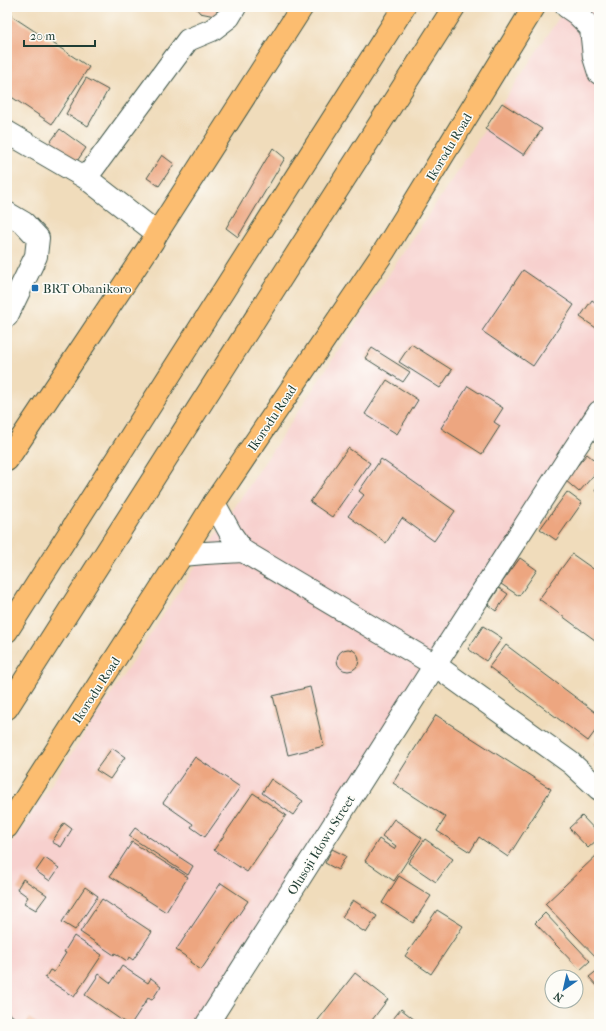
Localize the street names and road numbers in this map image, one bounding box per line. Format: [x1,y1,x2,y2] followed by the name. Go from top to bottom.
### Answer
[423,110,476,184] street label: Ikorodu Road
[244,381,300,454] street label: Ikorodu Road
[69,653,124,726] street label: Ikorodu Road
[284,792,358,898] street label: Olusoji Idowu Street

